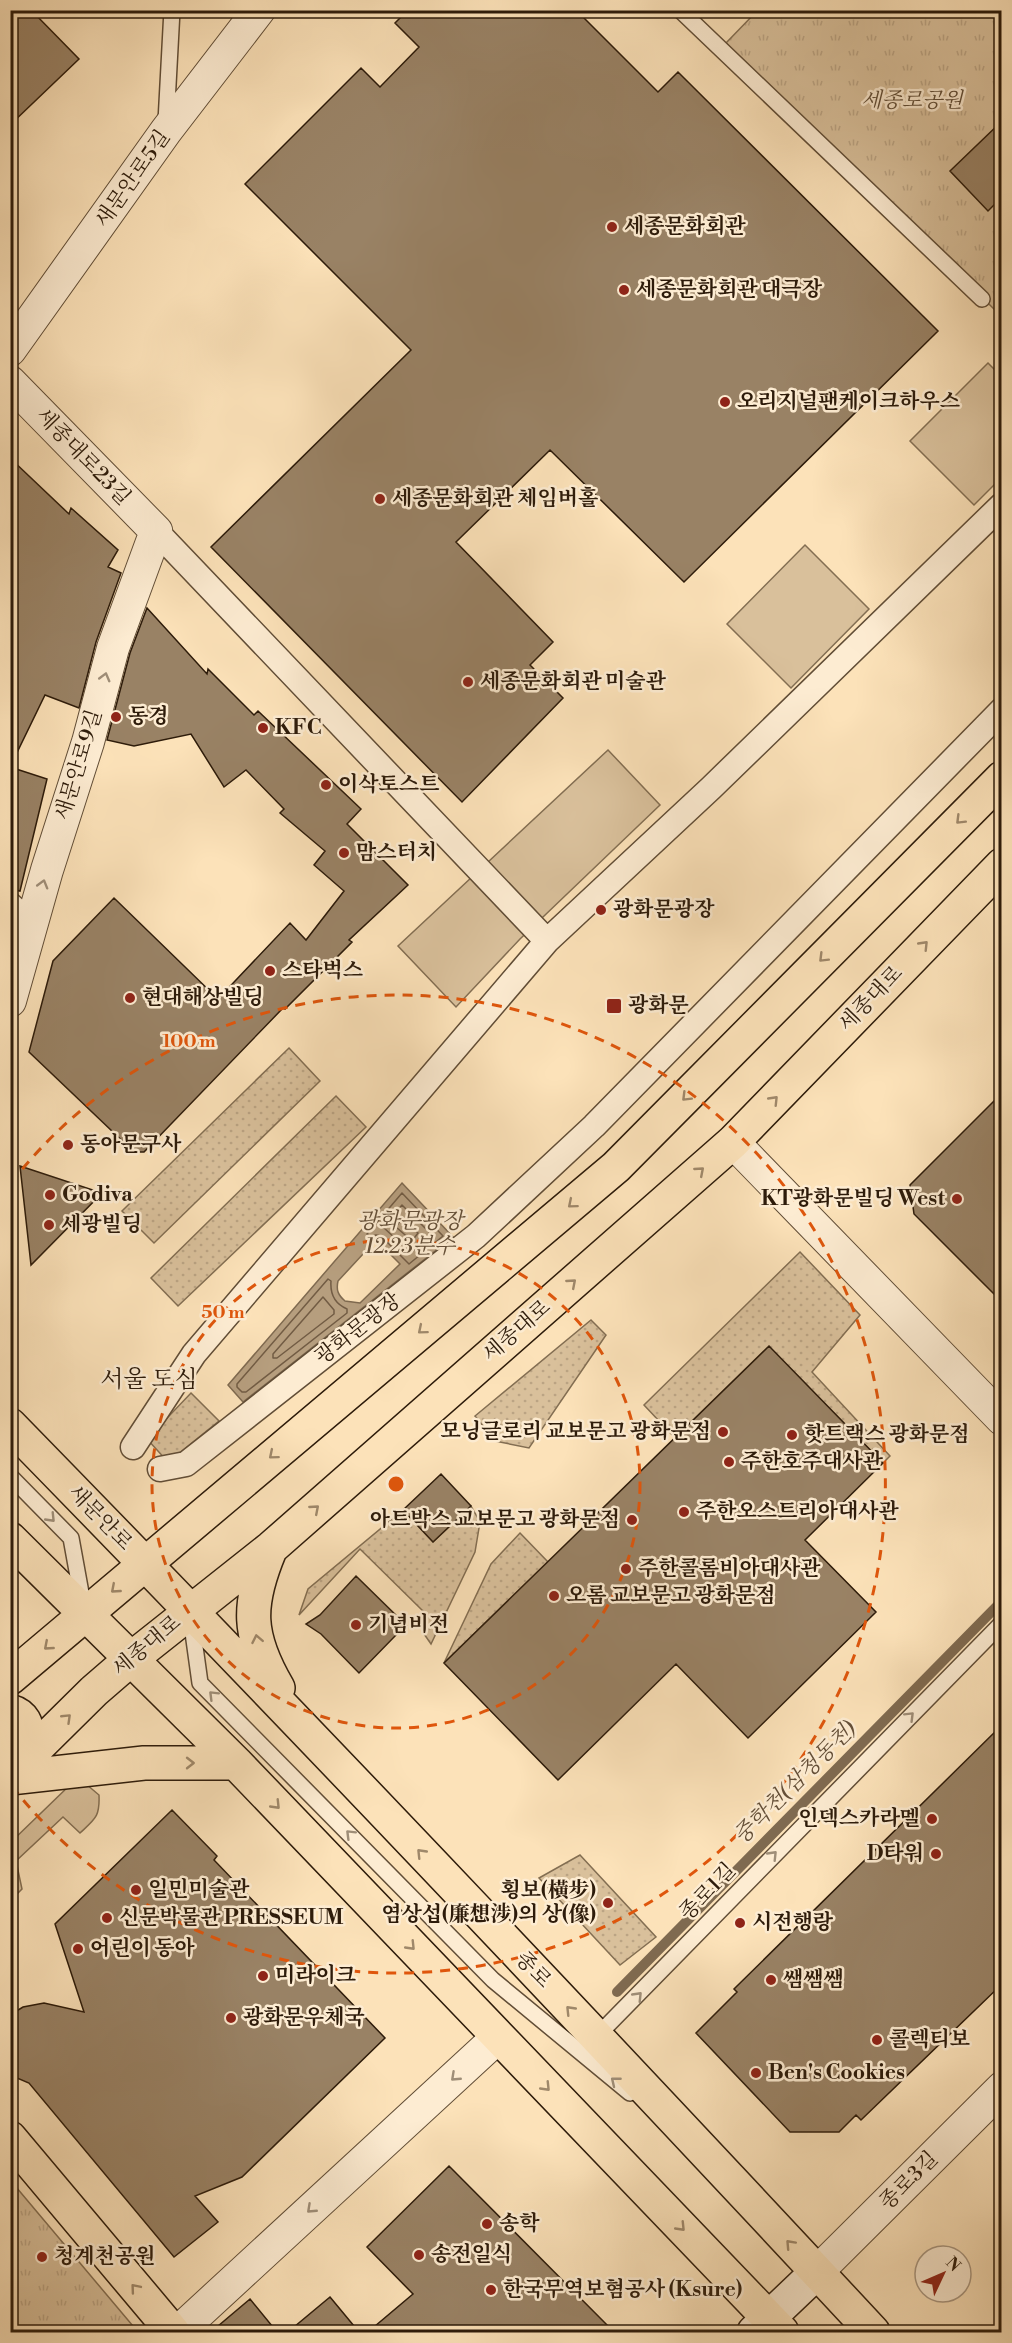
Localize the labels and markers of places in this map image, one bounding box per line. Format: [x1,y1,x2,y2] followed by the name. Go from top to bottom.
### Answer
[624,214,746,240] place label: 세종문화회관
[605,220,619,234] marker: 세종문화회관
[636,277,823,303] place label: 세종문화회관 대극장
[617,283,631,297] marker: 세종문화회관 대극장
[737,389,960,415] place label: 오리지널팬케이크하우스
[718,395,732,409] marker: 오리지널팬케이크하우스
[392,486,598,512] place label: 세종문화회관 체임버홀
[373,492,387,506] marker: 세종문화회관 체임버홀
[480,669,667,695] place label: 세종문화회관 미술관
[461,675,475,689] marker: 세종문화회관 미술관
[128,704,169,730] place label: 동경
[109,710,123,724] marker: 동경
[275,715,322,741] place label: KFC
[256,721,270,735] marker: KFC
[338,772,439,798] place label: 이삭토스트
[319,778,333,792] marker: 이삭토스트
[356,840,437,866] place label: 맘스터치
[337,846,351,860] marker: 맘스터치
[613,897,715,923] place label: 광화문광장
[594,903,608,917] marker: 광화문광장
[282,958,363,984] place label: 스타벅스
[263,964,277,978] marker: 스타벅스
[142,985,264,1011] place label: 현대해상빌딩
[123,991,137,1005] marker: 현대해상빌딩
[628,993,689,1019] place label: 광화문
[605,997,623,1015] marker: 광화문
[80,1132,182,1158] place label: 동아문구사
[61,1138,75,1152] marker: 동아문구사
[62,1182,133,1208] place label: Godiva
[761,1186,946,1212] place label: KT광화문빌딩 West
[43,1188,57,1202] marker: Godiva
[950,1192,964,1206] marker: KT광화문빌딩 West
[61,1212,142,1238] place label: 세광빌딩
[42,1218,56,1232] marker: 세광빌딩
[441,1419,711,1445] place label: 모닝글로리 교보문고 광화문점
[804,1422,970,1448] place label: 핫트랙스 광화문점
[716,1425,730,1439] marker: 모닝글로리 교보문고 광화문점
[785,1428,799,1442] marker: 핫트랙스 광화문점
[741,1449,884,1475] place label: 주한호주대사관
[722,1455,736,1469] marker: 주한호주대사관
[386,1474,406,1494] centre of rings
[696,1499,900,1525] place label: 주한오스트리아대사관
[677,1505,691,1519] marker: 주한오스트리아대사관
[370,1507,620,1533] place label: 아트박스 교보문고 광화문점
[625,1513,639,1527] marker: 아트박스 교보문고 광화문점
[638,1556,821,1582] place label: 주한콜롬비아대사관
[619,1562,633,1576] marker: 주한콜롬비아대사관
[566,1583,776,1609] place label: 오롬 교보문고 광화문점
[547,1589,561,1603] marker: 오롬 교보문고 광화문점
[368,1612,449,1638] place label: 기념비전
[349,1618,363,1632] marker: 기념비전
[798,1806,920,1832] place label: 인덱스카라멜
[925,1812,939,1826] marker: 인덱스카라멜
[867,1841,924,1867] place label: D타워
[929,1847,943,1861] marker: D타워
[148,1877,250,1903] place label: 일민미술관
[381,1878,596,1928] place label: 횡보(橫步) 염상섭(廉想涉)의 상(像)
[129,1883,143,1897] marker: 일민미술관
[601,1896,615,1910] marker: 횡보(橫步) 염상섭(廉想涉)의 상(像)
[119,1905,344,1931] place label: 신문박물관 PRESSEUM
[752,1910,834,1936] place label: 시전행랑
[100,1911,114,1925] marker: 신문박물관 PRESSEUM
[733,1916,747,1930] marker: 시전행랑
[90,1936,196,1962] place label: 어린이 동아
[71,1942,85,1956] marker: 어린이 동아
[275,1963,356,1989] place label: 미라이크
[783,1967,844,1993] place label: 쌤쌤쌤
[256,1969,270,1983] marker: 미라이크
[764,1973,778,1987] marker: 쌤쌤쌤
[243,2005,365,2031] place label: 광화문우체국
[224,2011,238,2025] marker: 광화문우체국
[889,2027,970,2053] place label: 콜렉티보
[870,2033,884,2047] marker: 콜렉티보
[768,2060,905,2086] place label: Ben's Cookies
[749,2066,763,2080] marker: Ben's Cookies
[499,2211,540,2237] place label: 송학
[480,2217,494,2231] marker: 송학
[431,2242,512,2268] place label: 송전일식
[54,2244,155,2270] place label: 청계천공원
[412,2248,426,2262] marker: 송전일식
[35,2250,49,2264] marker: 청계천공원
[503,2277,742,2303] place label: 한국무역보혐공사 (Ksure)
[484,2283,498,2297] marker: 한국무역보혐공사 (Ksure)

